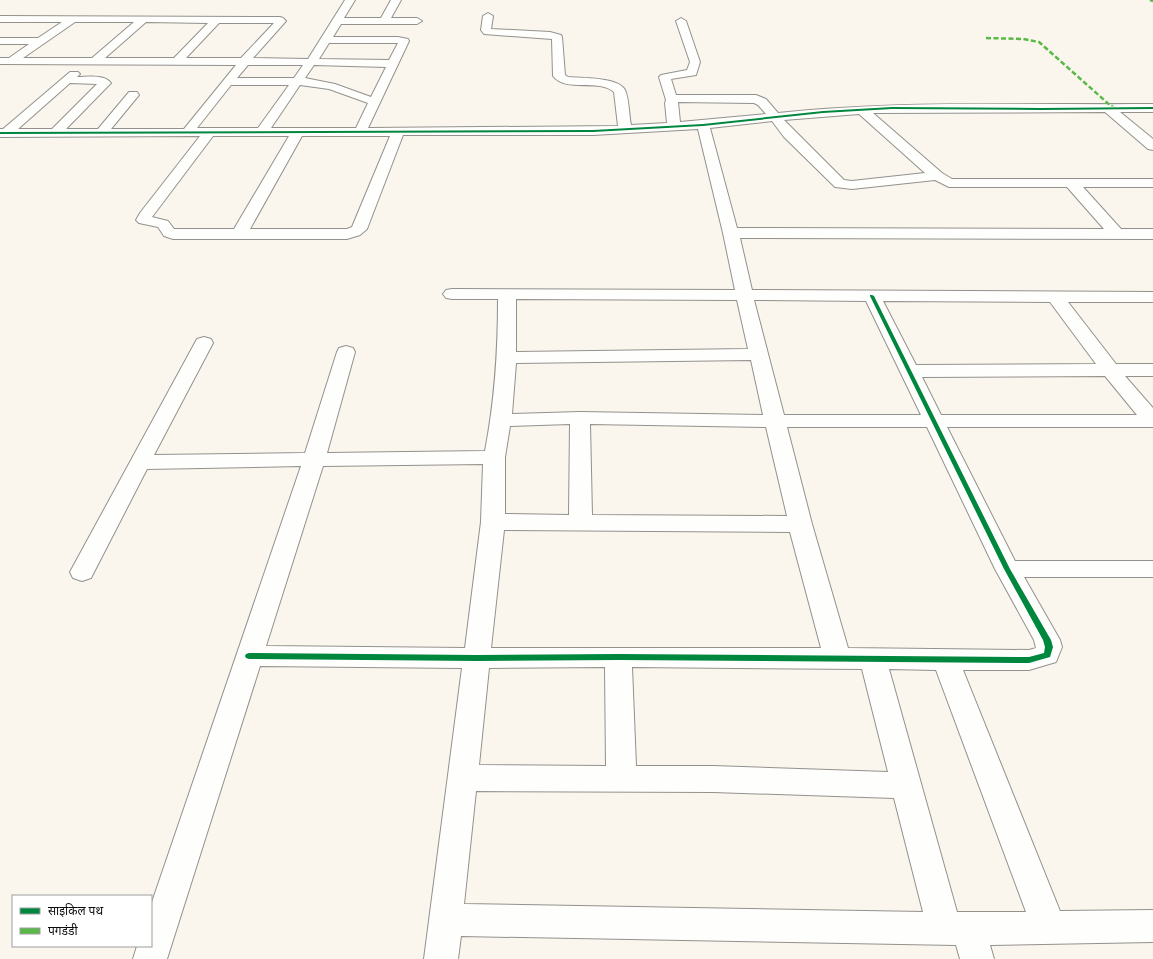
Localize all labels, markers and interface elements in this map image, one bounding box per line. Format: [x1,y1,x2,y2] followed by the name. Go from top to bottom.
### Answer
[12,895,152,947] legend
[48,903,103,918] text: साइकिल पथ
[48,923,78,938] text: पगडंडी

